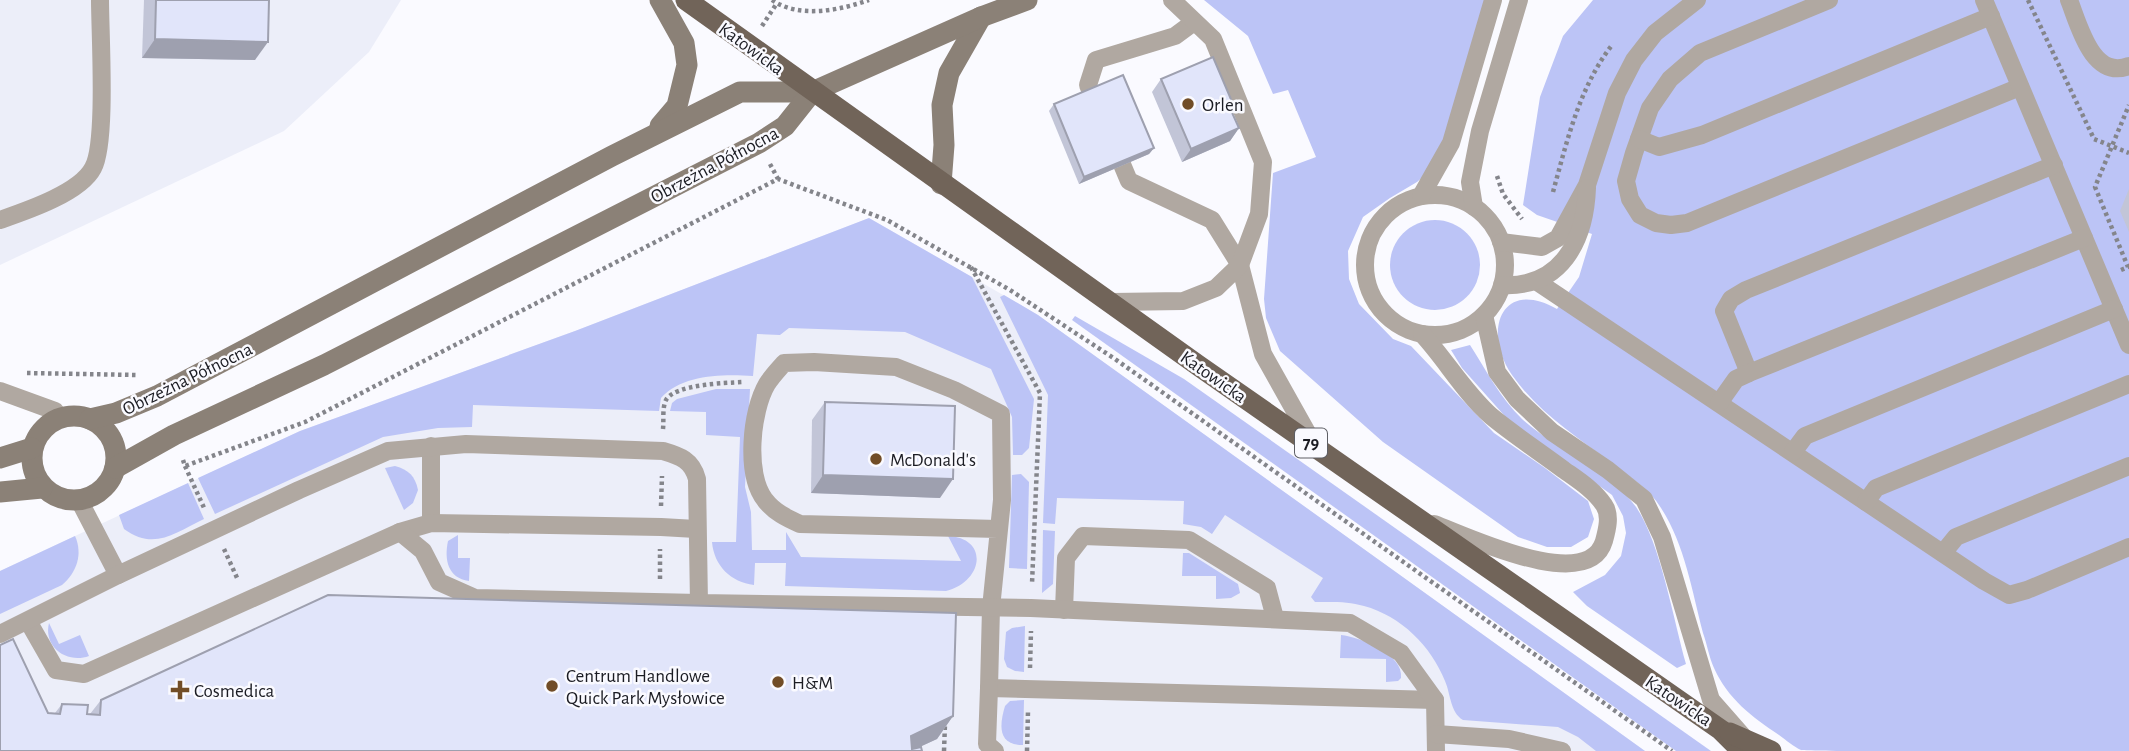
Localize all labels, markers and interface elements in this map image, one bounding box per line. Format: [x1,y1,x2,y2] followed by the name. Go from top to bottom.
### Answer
[715,19,787,79] street label: Katowicka
[1180,96,1196,112] marker: Orlen
[1202,96,1243,115] place label: Orlen
[648,124,782,207] street label: Obrzeżna Północna
[120,340,256,419] street label: Obrzeżna Północna
[1177,348,1250,407] street label: Katowicka
[1295,428,1327,458] road number: 79
[868,451,884,467] marker: McDonald's
[890,451,976,470] place label: McDonald's
[566,667,725,708] place label: Centrum Handlowe Quick Park Mysłowice
[1642,672,1715,730] street label: Katowicka
[770,674,786,690] marker: H&M
[792,674,833,693] place label: H&M
[544,678,560,694] marker: Centrum Handlowe Quick Park Mysłowice
[172,682,188,698] marker: Cosmedica
[194,682,274,701] place label: Cosmedica

